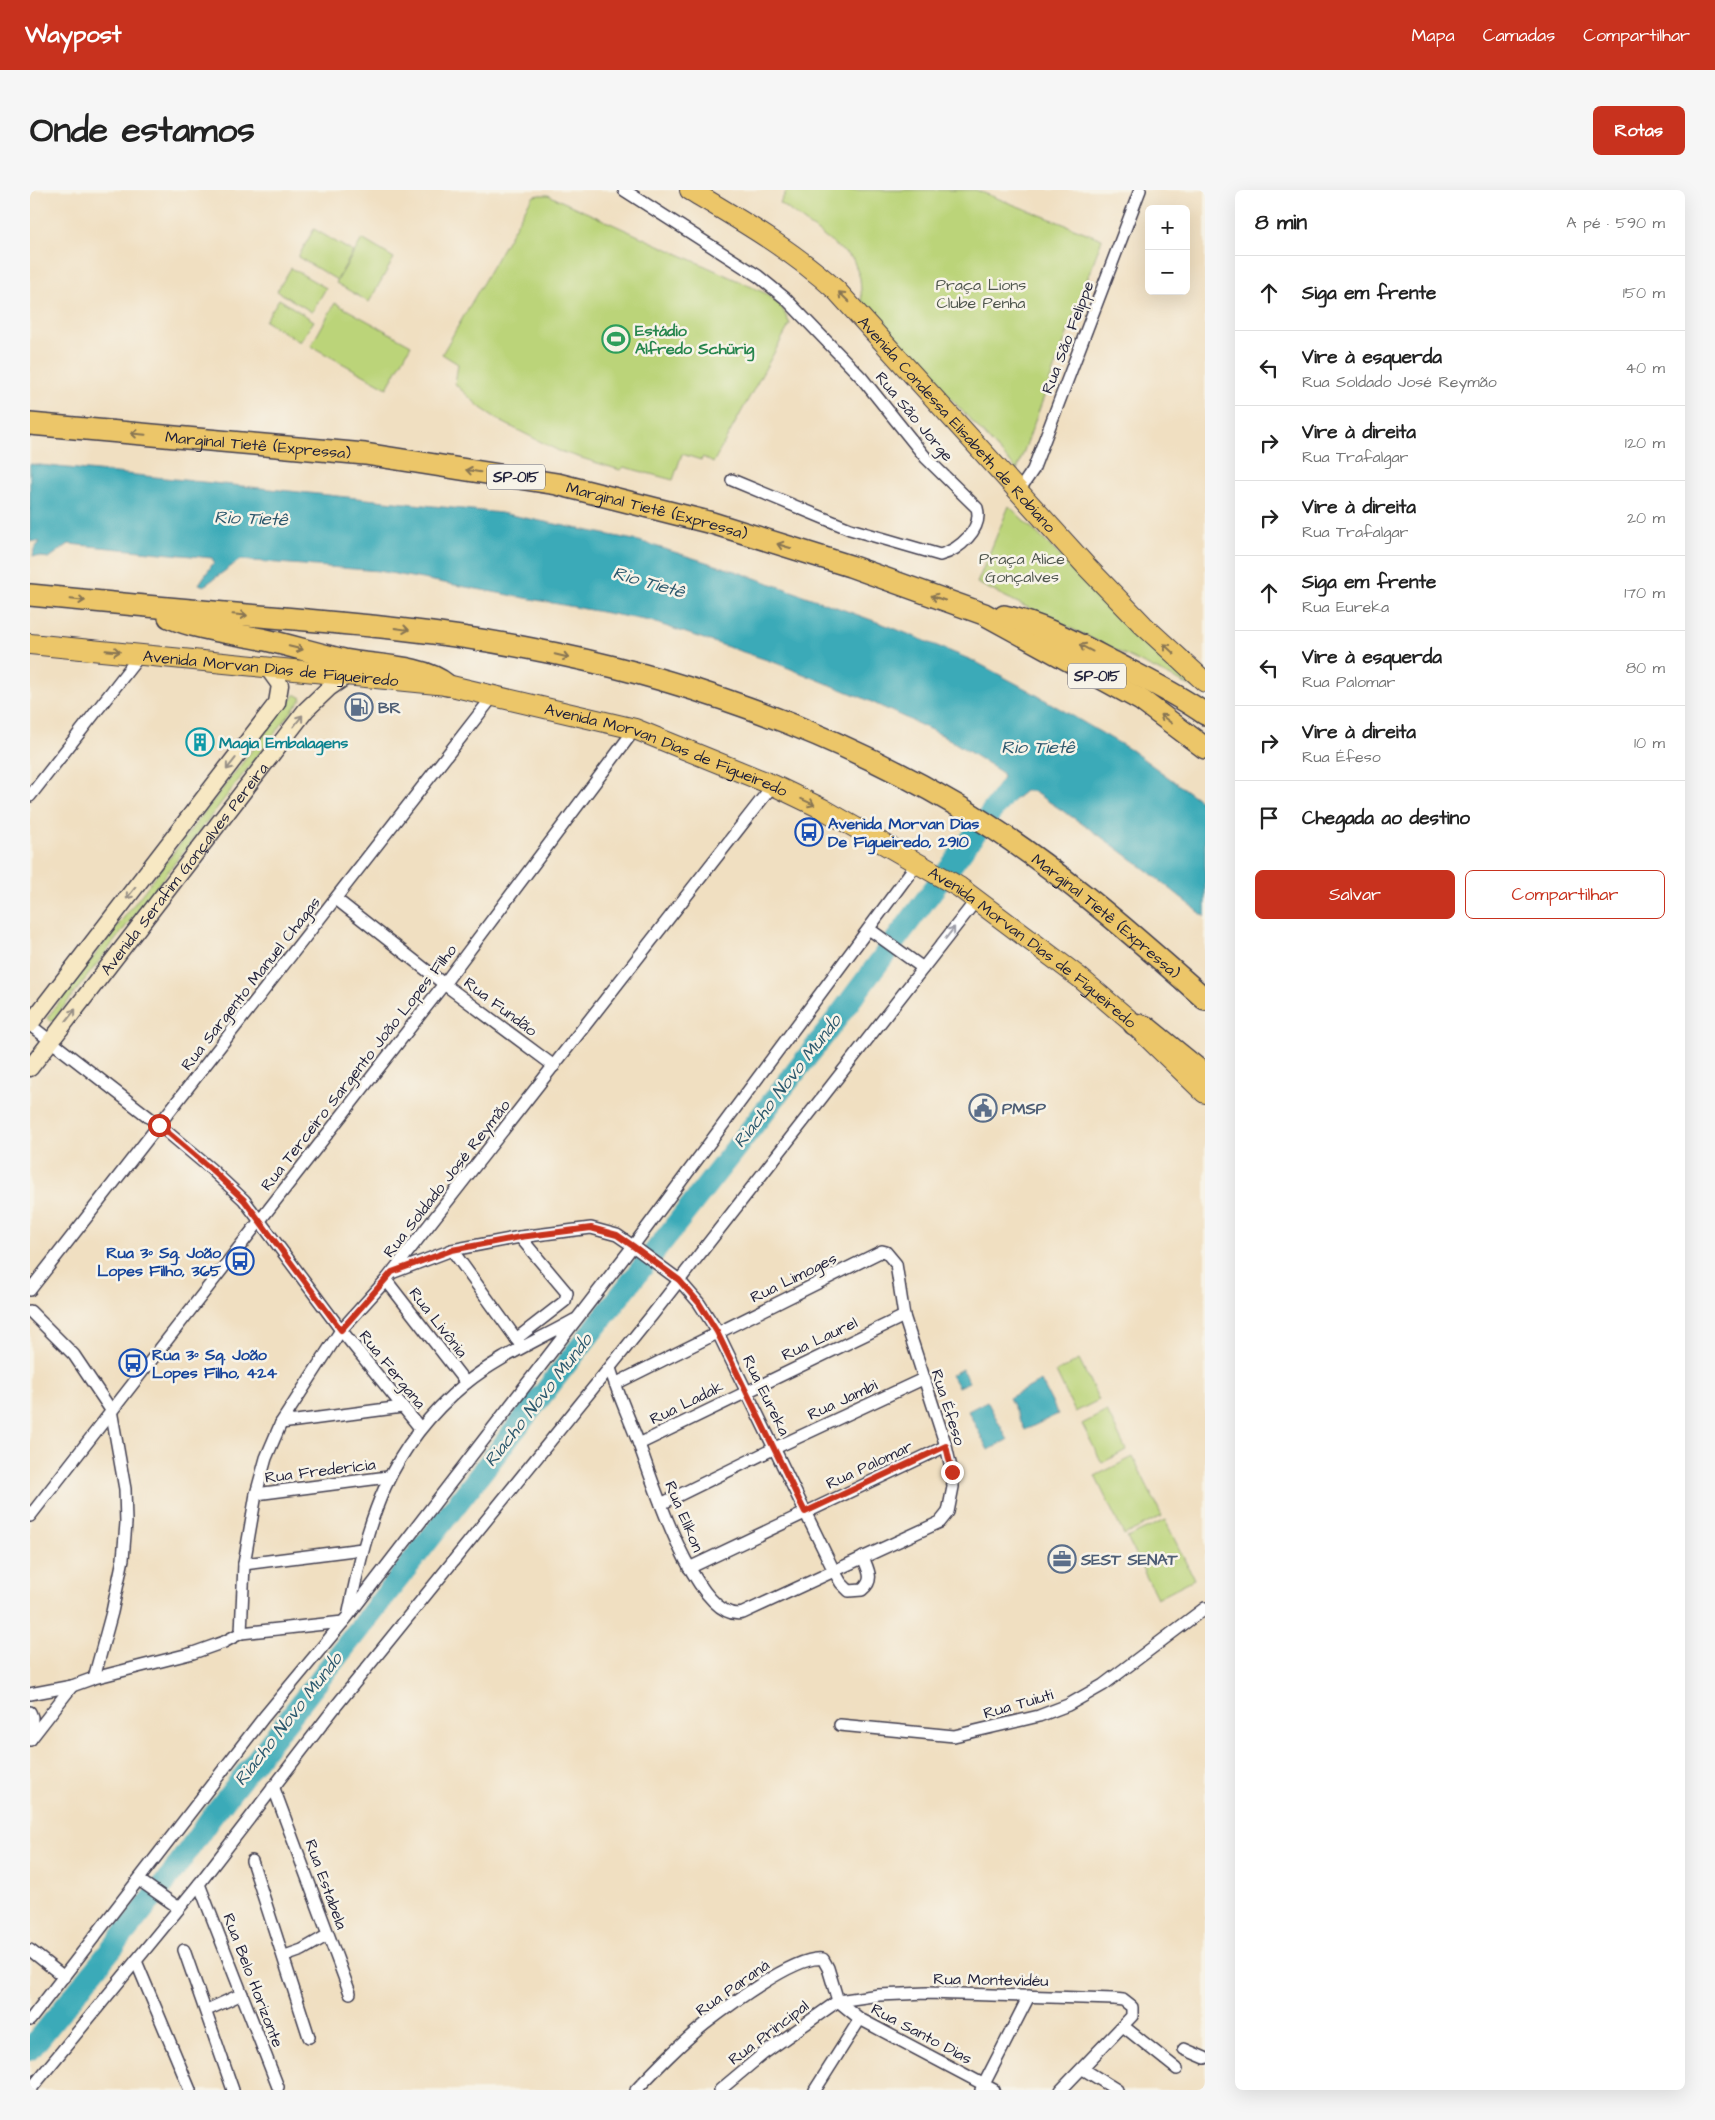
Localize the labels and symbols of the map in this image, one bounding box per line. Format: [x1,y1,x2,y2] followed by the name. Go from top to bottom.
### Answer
[936,274,1026,314] park label: Praça Lions Clube Penha
[1036,278,1100,397] street label: Rua São Felippe
[837,291,850,303] one-way arrow
[853,311,1061,538] street label: Avenida Condessa Elisabeth de Robiano
[635,320,755,362] place label: Estádio Alfredo Schürig
[601,324,631,354] sports icon: Estádio Alfredo Schürig
[869,367,959,467] street label: Rua São Jorge
[164,426,352,465] street label: Marginal Tietê (Expressa)
[130,429,146,439] one-way arrow
[487,464,545,490] road number: SP-015
[466,465,482,475] one-way arrow
[564,477,750,546] street label: Marginal Tietê (Expressa)
[214,505,289,532] water label: Rio Tietê
[776,540,792,550] one-way arrow
[979,548,1065,588] park label: Praça Alice Gonçalves
[610,560,689,605] water label: Rio Tietê
[930,592,946,602] one-way arrow
[70,595,86,605] one-way arrow
[232,610,248,620] one-way arrow
[394,624,410,634] one-way arrow
[288,643,304,653] one-way arrow
[1079,643,1094,652] one-way arrow
[1163,643,1176,655] one-way arrow
[142,645,399,692] street label: Avenida Morvan Dias de Figueiredo
[105,647,121,656] one-way arrow
[554,652,570,661] one-way arrow
[1068,664,1126,688] road number: SP-015
[344,692,374,722] fuel station icon: BR
[378,697,401,719] place label: BR
[542,698,791,802] street label: Avenida Morvan Dias de Figueiredo
[1159,714,1173,724] one-way arrow
[293,715,304,728] one-way arrow
[185,727,215,757] building icon: Magia Embalagens
[219,732,348,756] place label: Magia Embalagens
[1001,735,1076,760] water label: Rio Tietê
[225,757,236,770] one-way arrow
[96,758,274,980] street label: Avenida Serafim Gonçalves Pereira
[801,797,816,807] one-way arrow
[828,813,979,855] place label: Avenida Morvan Dias De Figueiredo, 2910
[794,817,824,847] bus stop icon: Avenida Morvan Dias De Figueiredo, 2910
[1027,849,1185,984] street label: Marginal Tietê (Expressa)
[924,862,1141,1034] street label: Avenida Morvan Dias de Figueiredo
[126,886,137,899] one-way arrow
[176,892,326,1076] street label: Rua Sargento Manuel Chagas
[944,927,955,940] one-way arrow
[256,940,463,1196] street label: Rua Terceiro Sargento João Lopes Filho
[459,972,542,1042] street label: Rua Fundão
[727,1008,849,1153] water label: Riacho Novo Mundo
[65,1009,76,1022] one-way arrow
[968,1093,998,1123] public building icon: PMSP
[378,1095,516,1263] street label: Rua Soldado José Reymão
[1002,1098,1047,1120] place label: PMSP
[148,1114,171,1137] route start
[97,1242,222,1282] place label: Rua 3º Sg. João Lopes Filho, 365
[225,1246,255,1276] bus stop icon: Rua 3º Sg. João Lopes Filho, 365
[746,1247,841,1309] street label: Rua Limoges
[404,1283,473,1362] street label: Rua Livônia
[778,1312,861,1366] street label: Rua Laurel
[353,1326,431,1414] street label: Rua Fergana
[478,1327,600,1472] water label: Riacho Novo Mundo
[152,1344,277,1384] place label: Rua 3º Sg. João Lopes Filho, 424
[118,1348,148,1378] bus stop icon: Rua 3º Sg. João Lopes Filho, 424
[737,1351,795,1439] street label: Rua Eureka
[925,1366,971,1448] street label: Rua Éfeso
[804,1374,881,1426] street label: Rua Jambi
[646,1376,727,1430] street label: Rua Ladak
[822,1435,917,1495] street label: Rua Palomar
[263,1453,377,1489] street label: Rua Frederícia
[941,1461,964,1484] route end
[659,1477,709,1555] street label: Rua Elikon
[1047,1544,1077,1574] office icon: SEST SENAT
[1080,1549,1178,1571] place label: SEST SENAT
[228,1646,350,1791] water label: Riacho Novo Mundo
[981,1683,1056,1724] street label: Rua Tuiuti
[300,1836,353,1932] street label: Rua Estabela
[217,1910,289,2051] street label: Rua Belo Horizonte
[691,1954,774,2021] street label: Rua Paraná
[933,1968,1049,1992] street label: Rua Montevidéu
[724,1995,813,2070] street label: Rua Principal
[867,1998,976,2070] street label: Rua Santo Dias

